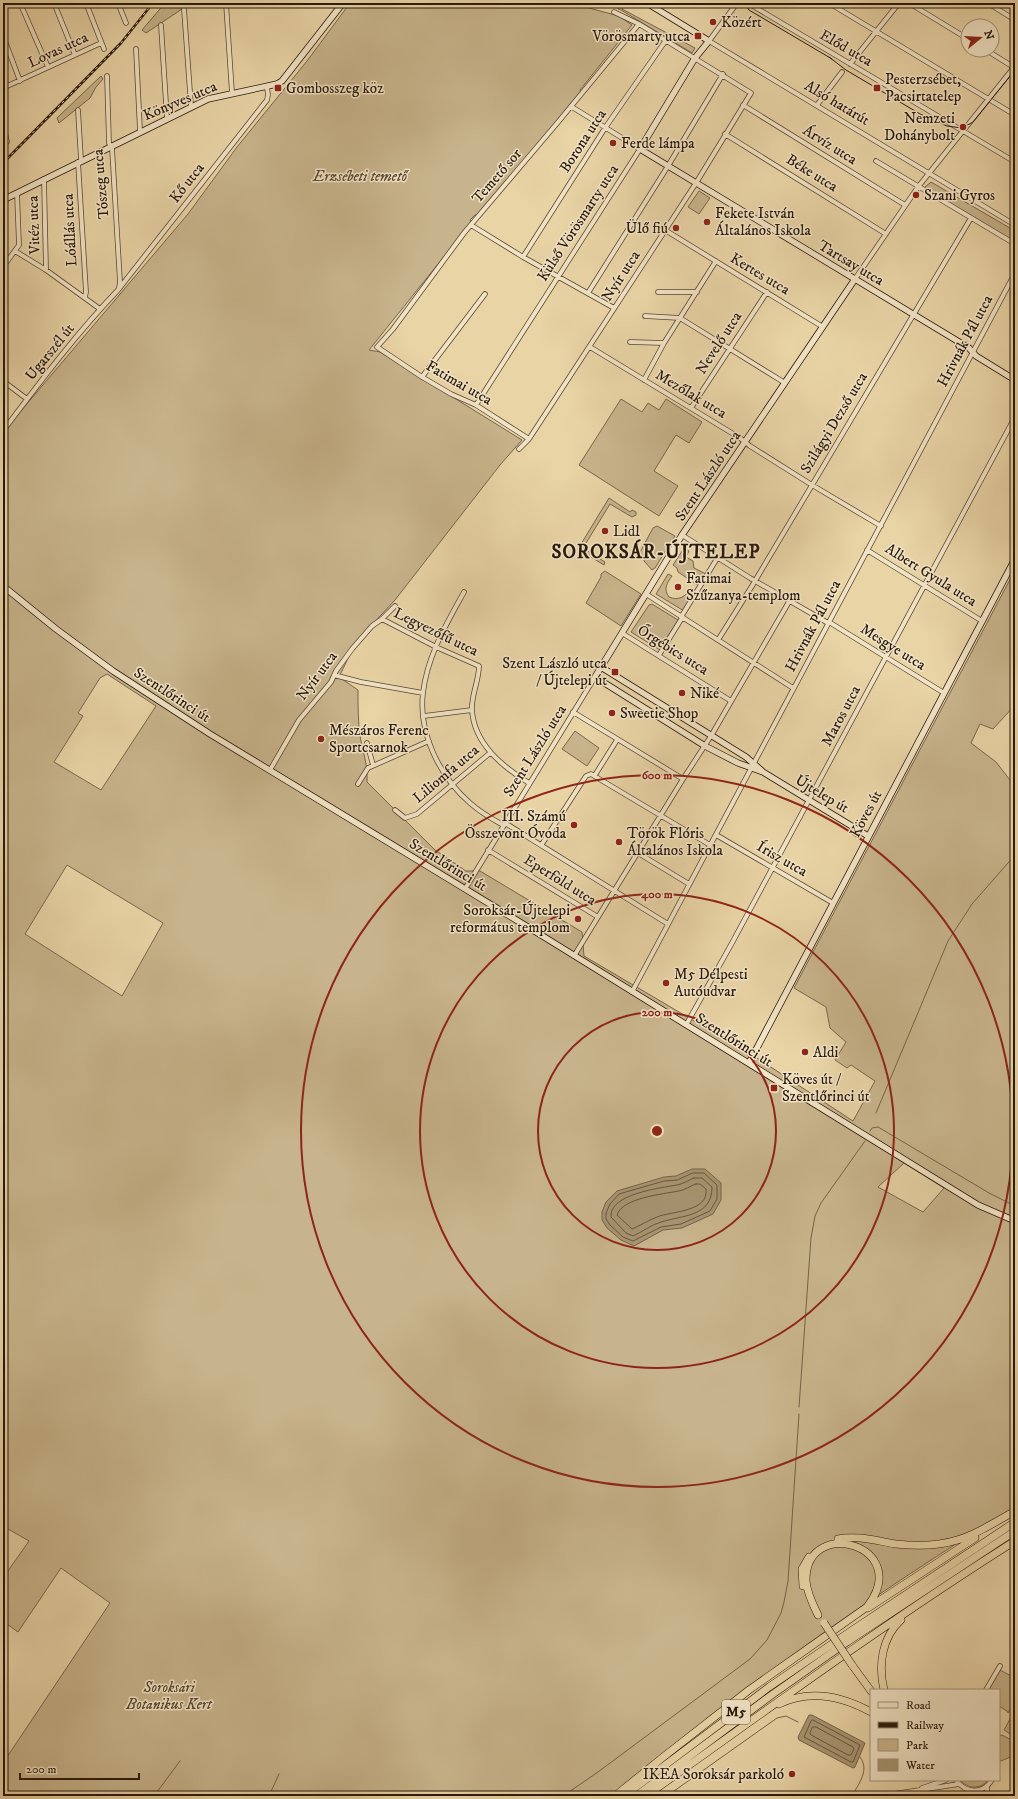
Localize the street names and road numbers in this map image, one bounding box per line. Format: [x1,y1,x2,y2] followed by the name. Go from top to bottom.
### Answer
[816,25,876,71] street label: Előd utca
[25,28,92,72] street label: Lovas utca
[801,76,873,130] street label: Alsó határút
[140,77,220,125] street label: Könyves utca
[555,105,611,176] street label: Borona utca
[799,120,862,169] street label: Árvíz utca
[468,144,526,207] street label: Temető sor
[88,148,114,220] street label: Tószeg utca
[783,150,842,197] street label: Béke utca
[165,159,209,207] street label: Kő utca
[533,161,623,285] street label: Külső Vörösmarty utca
[59,192,81,267] street label: Lóállás utca
[23,195,45,256] street label: Vitéz utca
[815,236,888,290] street label: Tartsay utca
[598,247,645,305] street label: Nyír utca
[727,249,794,300] street label: Kertes utca
[933,291,997,390] street label: Hrivnák Pál utca
[692,308,747,378] street label: Nevelő utca
[21,319,79,384] street label: Ugarszél út
[422,356,496,410] street label: Fatimai utca
[652,365,731,423] street label: Mezőlak utca
[796,368,872,477] street label: Szilágyi Dezső utca
[671,427,746,525] street label: Szent László utca
[882,539,981,611] street label: Albert Gyula utca
[781,576,845,675] street label: Hrivnák Pál utca
[391,603,482,661] street label: Legyezőfű utca
[857,619,930,675] street label: Mesgye utca
[634,620,713,680] street label: Őrgébics utca
[292,647,342,704] street label: Nyír utca
[130,663,214,727] street label: Szentlőrinci út
[817,682,865,750] street label: Maros utca
[499,701,571,800] street label: Szent László utca
[409,740,484,807] street label: Liliomfa utca
[792,770,853,818] street label: Újtelep út
[846,787,886,841] street label: Köves út
[406,834,491,896] street label: Szentlőrinci út
[753,836,812,881] street label: Írisz utca
[520,850,600,910] street label: Eperföld utca
[692,1009,776,1071] street label: Szentlőrinci út
[722,1700,750,1724] road number: M5

